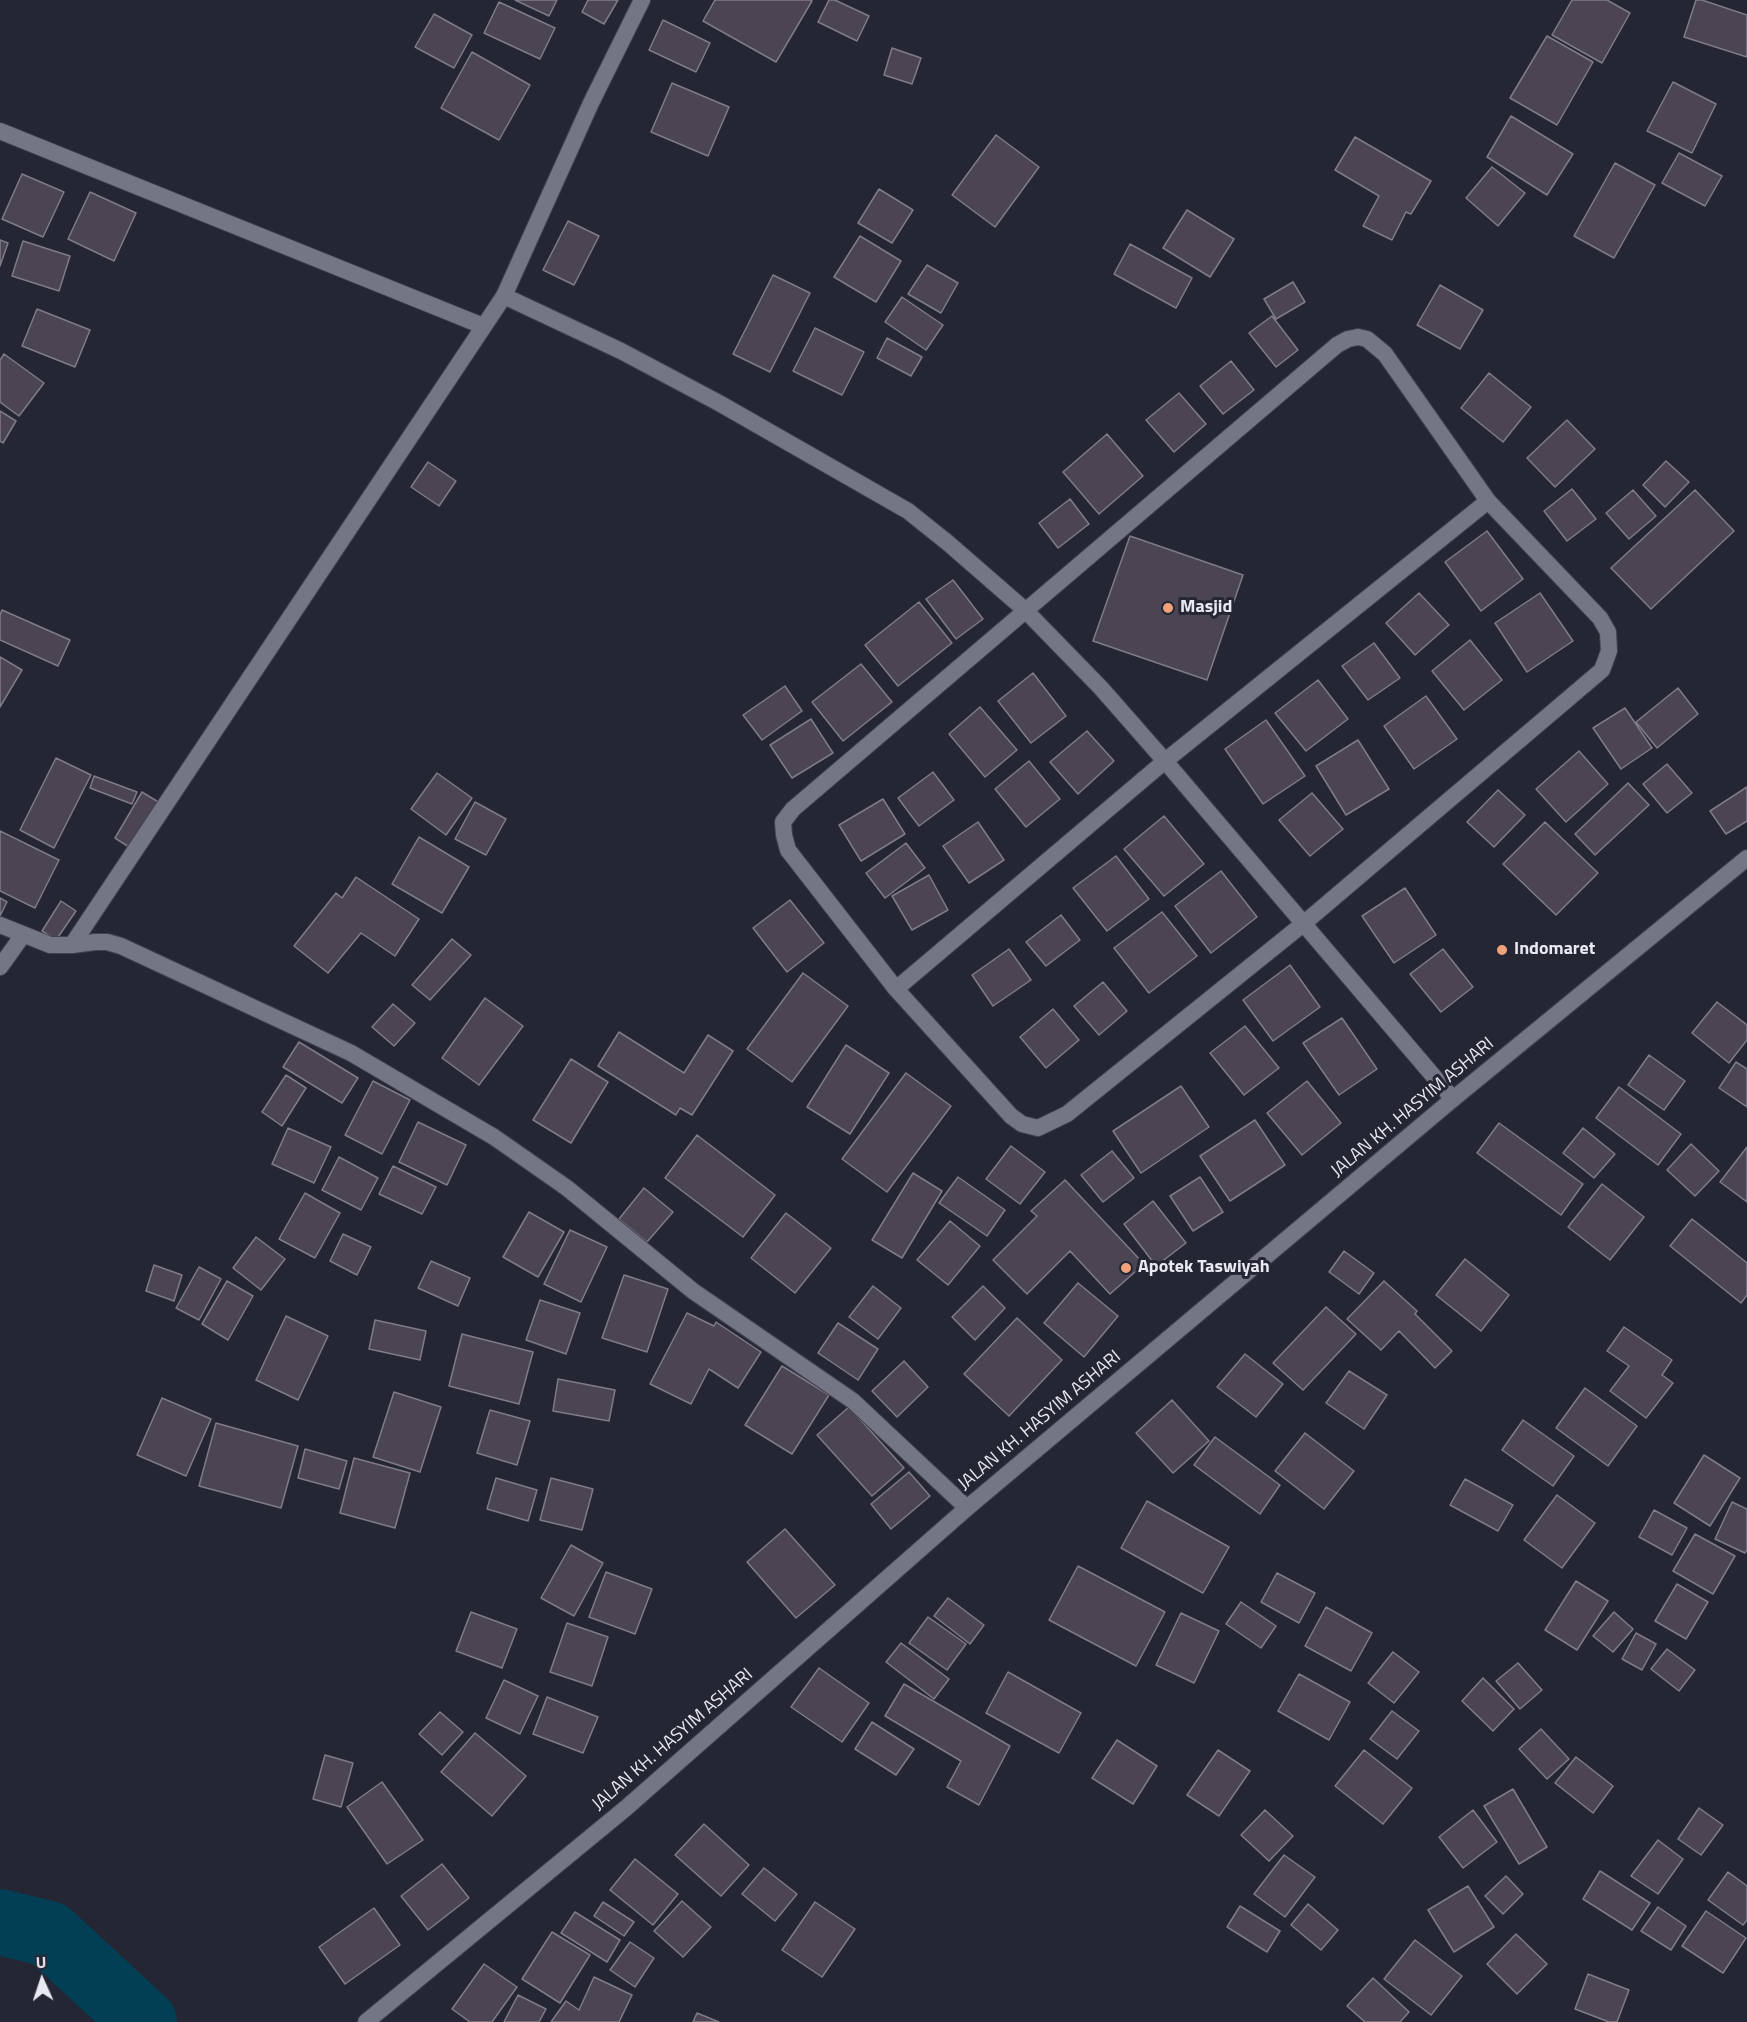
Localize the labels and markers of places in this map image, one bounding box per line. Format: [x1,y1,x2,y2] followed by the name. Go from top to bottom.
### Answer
[1180,597,1232,619] place label: Masjid
[1161,601,1175,615] marker: Masjid
[1514,939,1595,961] place label: Indomaret
[1495,943,1509,957] marker: Indomaret
[1138,1257,1270,1279] place label: Apotek Taswiyah
[1119,1261,1133,1275] marker: Apotek Taswiyah

